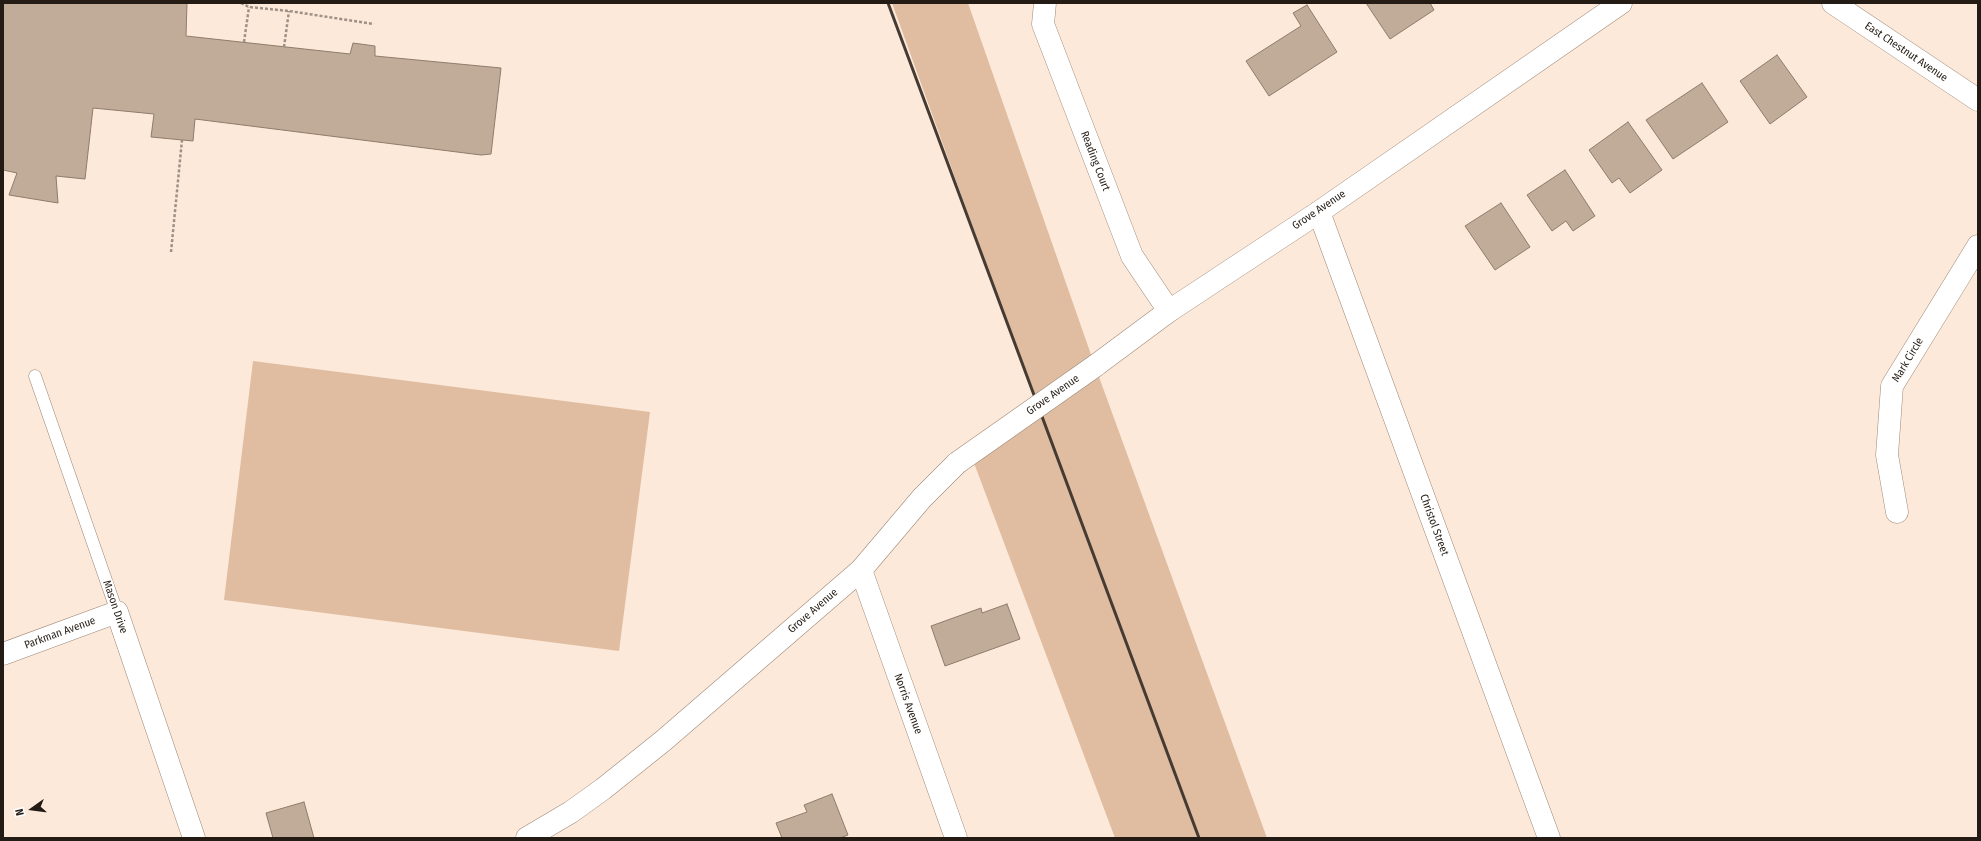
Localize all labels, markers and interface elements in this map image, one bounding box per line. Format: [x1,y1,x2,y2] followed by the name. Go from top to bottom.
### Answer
[1862,19,1950,85] street label: East Chestnut Avenue
[1078,129,1112,193] street label: Reading Court
[1290,187,1348,233] street label: Grove Avenue
[1890,335,1926,385] street label: Mark Circle
[1024,372,1082,418] street label: Grove Avenue
[1417,493,1451,557] street label: Christol Street
[100,579,130,635] street label: Mason Drive
[785,586,841,636] street label: Grove Avenue
[23,614,97,652] street label: Parkman Avenue
[891,672,925,736] street label: Norris Avenue
[12,789,52,829] north arrow
[13,807,27,817] text: N

